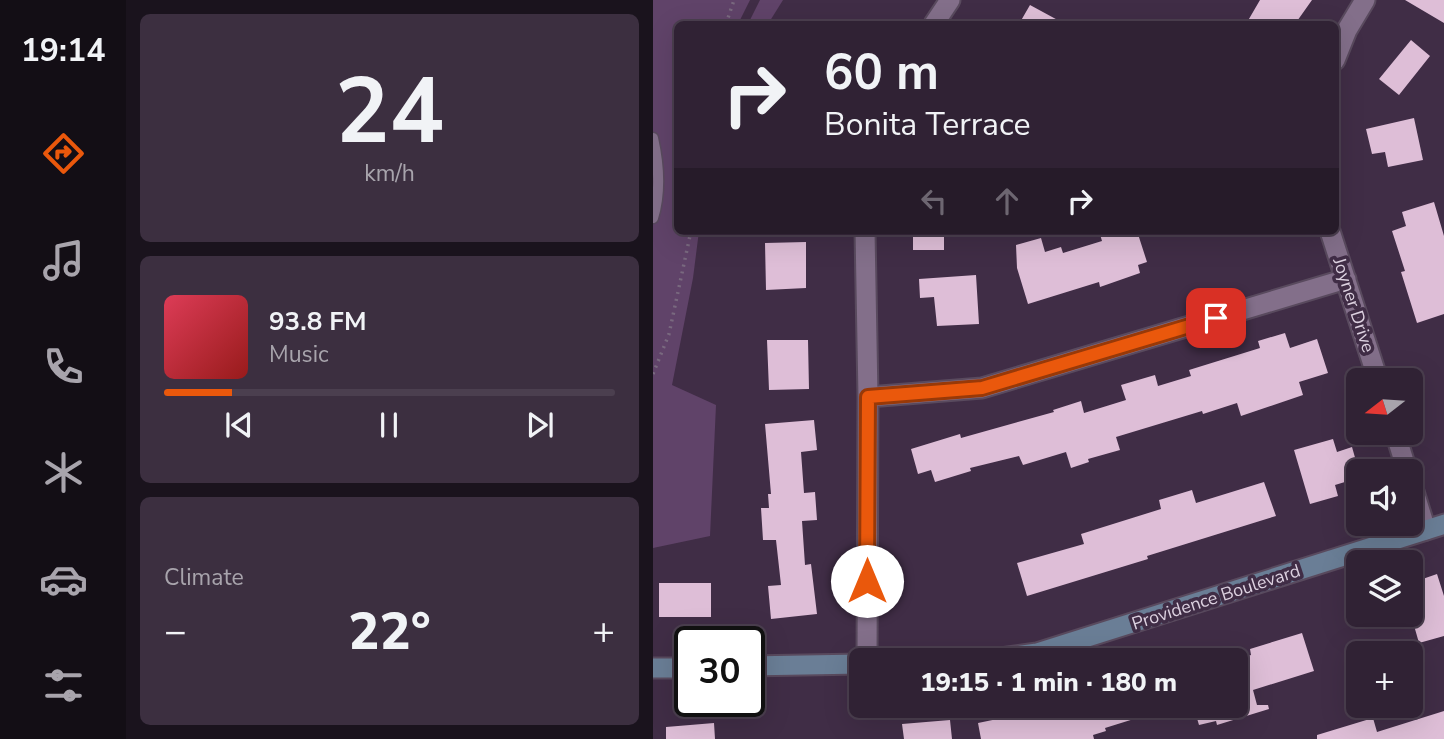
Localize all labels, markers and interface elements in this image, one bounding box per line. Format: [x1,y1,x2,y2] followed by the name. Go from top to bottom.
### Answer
[21,29,105,72] text: 19:14
[824,39,939,106] text: 60 m
[709,49,800,140] icon: right
[335,50,444,174] text: 24
[824,103,1030,146] text: Bonita Terrace
[39,129,88,178] icon: directions
[364,158,415,189] text: km/h
[915,182,953,220] icon: left
[988,182,1026,220] icon: ahead
[1061,182,1099,220] icon: right
[39,236,88,285] icon: music
[1327,253,1381,356] street label: Joyner Drive
[1186,288,1246,348] pin
[1197,299,1235,337] icon: arrive
[269,304,366,339] text: 93.8 FM
[269,339,329,370] text: Music
[39,342,88,391] icon: phone
[1346,368,1423,444] north arrow
[1346,368,1423,718] map controls
[220,406,258,444] icon: previous
[370,406,408,444] icon: pause
[521,406,559,444] icon: next
[39,448,88,497] icon: climate
[1346,459,1423,536] button: sound
[830,544,904,618] position arrow
[1346,550,1423,627] button: layers
[39,555,88,604] icon: car
[1129,558,1303,636] street label: Providence Boulevard
[164,562,244,593] text: Climate
[348,596,431,667] text: 22°
[164,606,187,657] text: −
[592,606,615,657] text: +
[674,626,765,717] speed limit sign: 30
[1346,641,1423,718] button: +
[39,661,88,710] icon: filters
[920,665,1177,700] text: 19:15 · 1 min · 180 m

